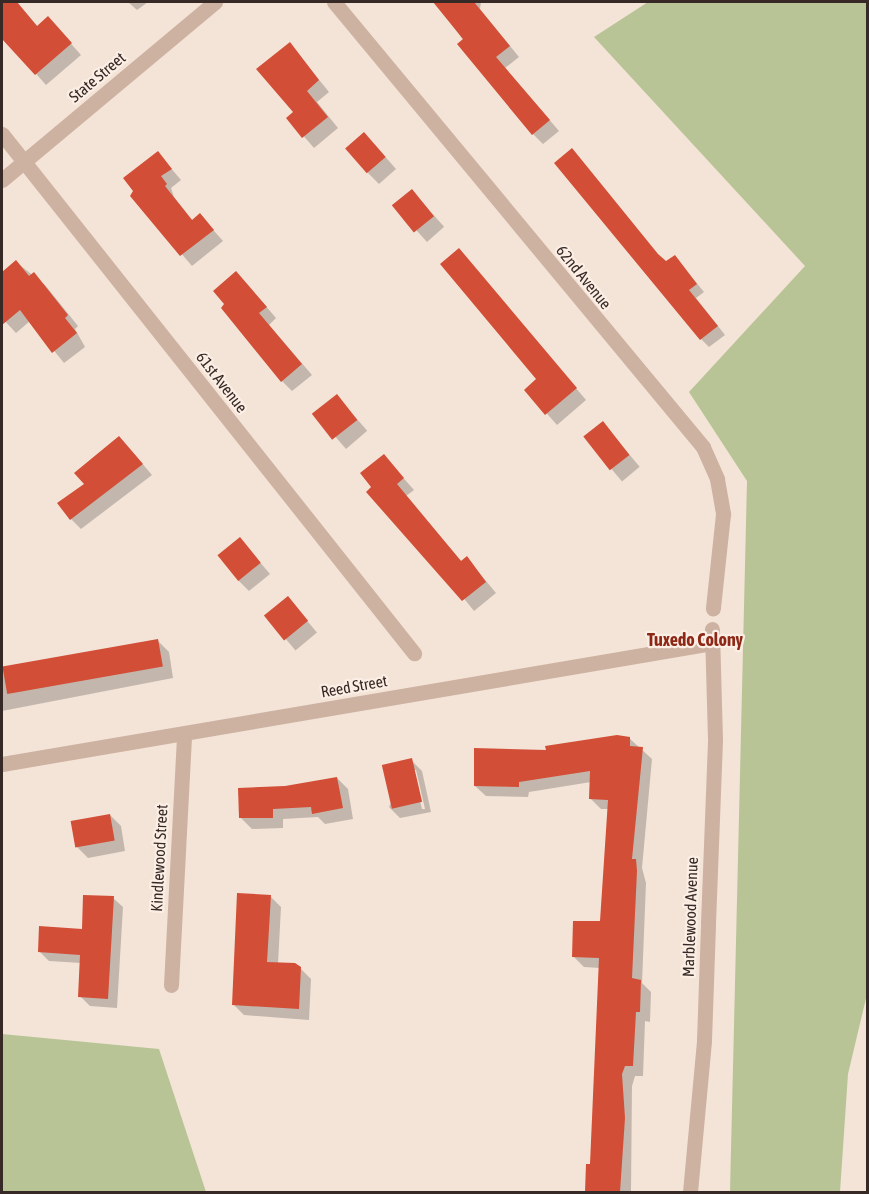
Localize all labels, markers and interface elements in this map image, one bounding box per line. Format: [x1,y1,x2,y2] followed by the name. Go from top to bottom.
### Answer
[65,48,129,106] street label: State Street
[552,241,616,313] street label: 62nd Avenue
[192,348,252,416] street label: 61st Avenue
[647,629,743,651] district label: Tuxedo Colony
[319,671,389,701] street label: Reed Street
[147,804,171,912] street label: Kindlewood Street
[678,857,702,977] street label: Marblewood Avenue

